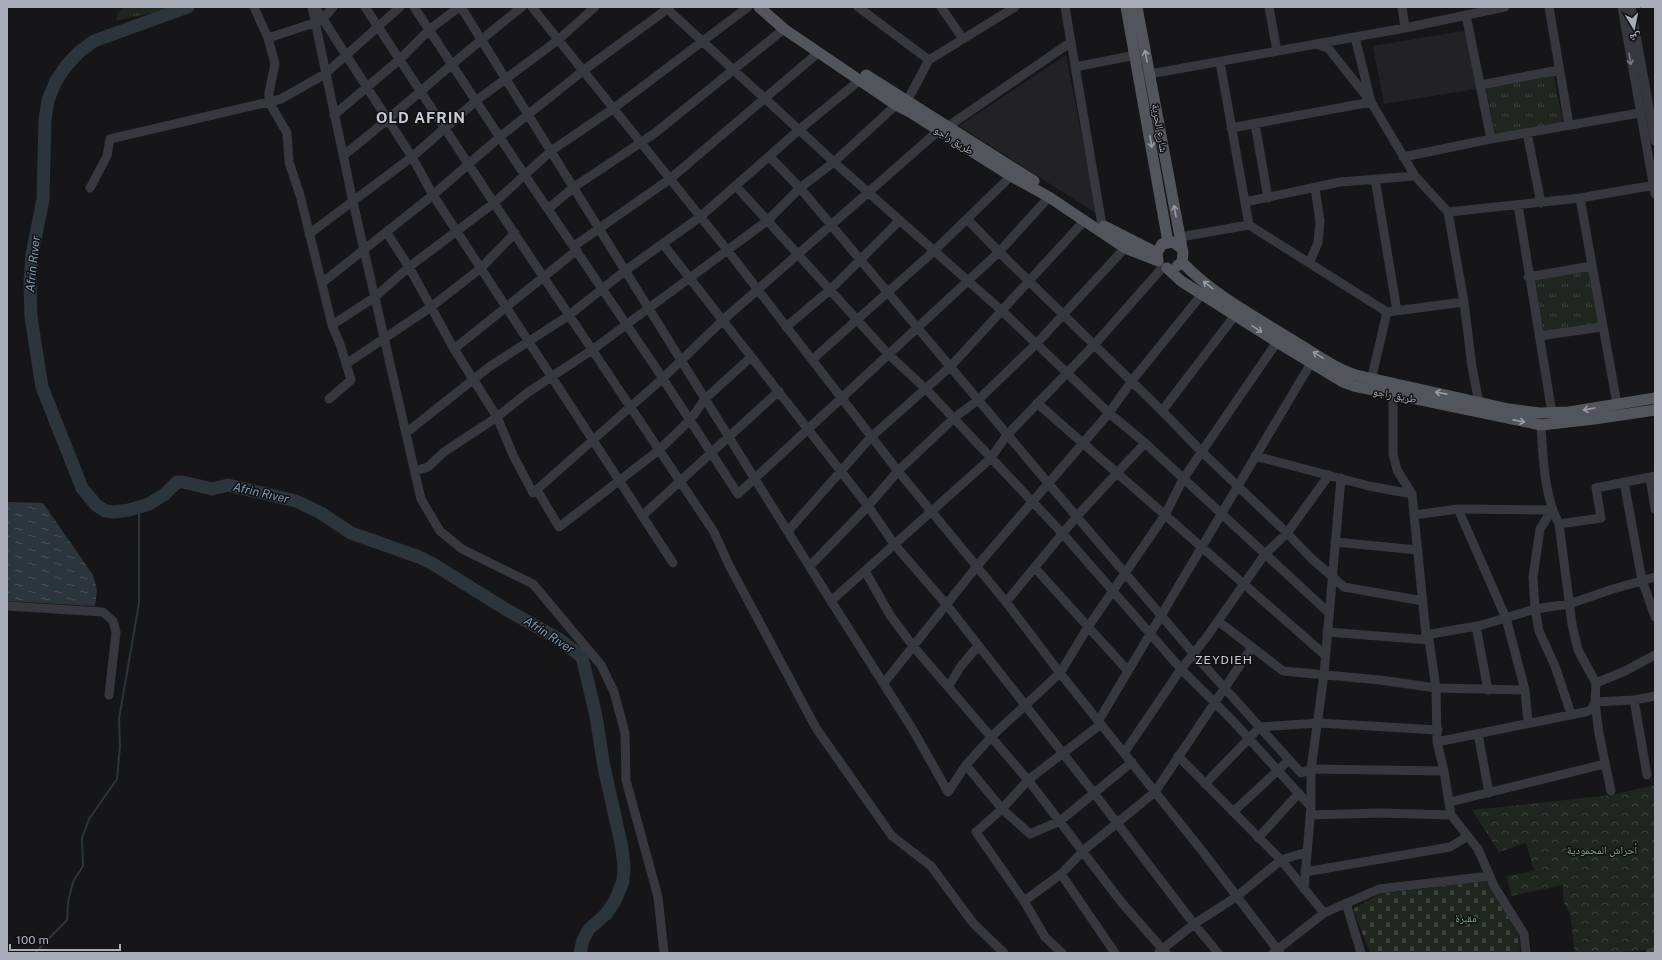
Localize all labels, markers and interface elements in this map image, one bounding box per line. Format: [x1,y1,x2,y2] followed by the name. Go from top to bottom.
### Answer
[1614,8,1654,48] north arrow
[1628,29,1643,45] text: ش
[1142,50,1150,63] one-way arrow
[1626,52,1634,65] one-way arrow
[1149,103,1170,153] street label: شارع الحرية
[376,109,466,126] district label: OLD AFRIN
[932,123,976,158] street label: طريق راجو
[1147,135,1155,148] one-way arrow
[1171,205,1179,218] one-way arrow
[23,235,43,293] water label: Afrin Rıver
[1203,281,1214,290] one-way arrow
[1251,325,1262,333] one-way arrow
[1312,351,1324,359] one-way arrow
[1372,385,1418,406] street label: طريق راجو
[1435,389,1448,397] one-way arrow
[1583,405,1596,413] one-way arrow
[1512,417,1525,425] one-way arrow
[232,480,291,506] water label: Afrin Rıver
[521,614,577,657] water label: Afrin Rıver
[1195,653,1253,667] district label: ZEYDIEH
[1567,843,1637,857] park label: أحراش المحمودية
[1455,912,1477,924] park label: مقبرة
[10,926,120,952] scale bar
[16,933,49,947] text: 100 m

